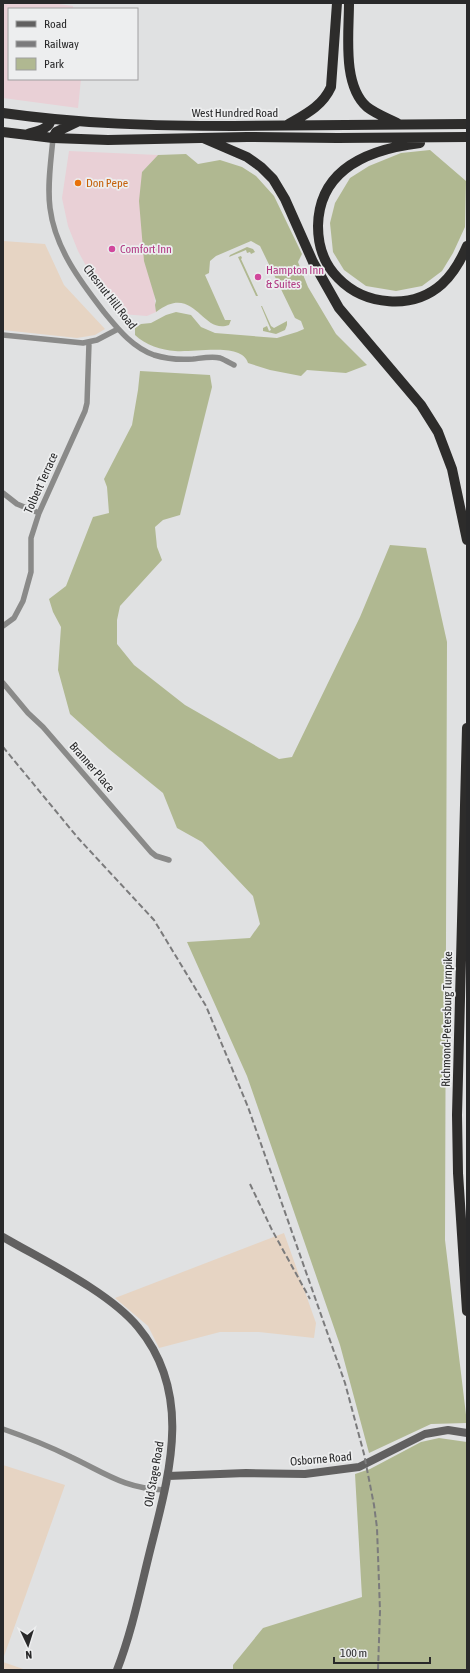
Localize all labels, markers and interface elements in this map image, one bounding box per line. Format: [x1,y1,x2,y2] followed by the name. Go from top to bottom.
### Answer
[8,8,138,80] legend
[44,17,67,31] text: Road
[44,37,79,51] text: Railway
[44,57,65,71] text: Park
[192,106,278,120] street label: West Hundred Road
[86,176,128,190] place label: Don Pepe
[73,178,83,188] marker: Don Pepe
[120,242,172,256] place label: Comfort Inn
[107,244,117,254] marker: Comfort Inn
[80,262,140,332] street label: Chesnut Hill Road
[266,263,324,291] place label: Hampton Inn & Suites
[253,272,263,282] marker: Hampton Inn & Suites
[21,450,61,516] street label: Tolbert Terrace
[67,739,117,795] street label: Branner Place
[439,951,455,1087] street label: Richmond-Petersburg Turnpike
[141,1440,167,1508] street label: Old Stage Road
[290,1449,352,1469] street label: Osborne Road
[8,1625,48,1665] north arrow
[334,1639,430,1665] scale bar
[340,1646,367,1660] text: 100 m
[25,1649,32,1661] text: N

